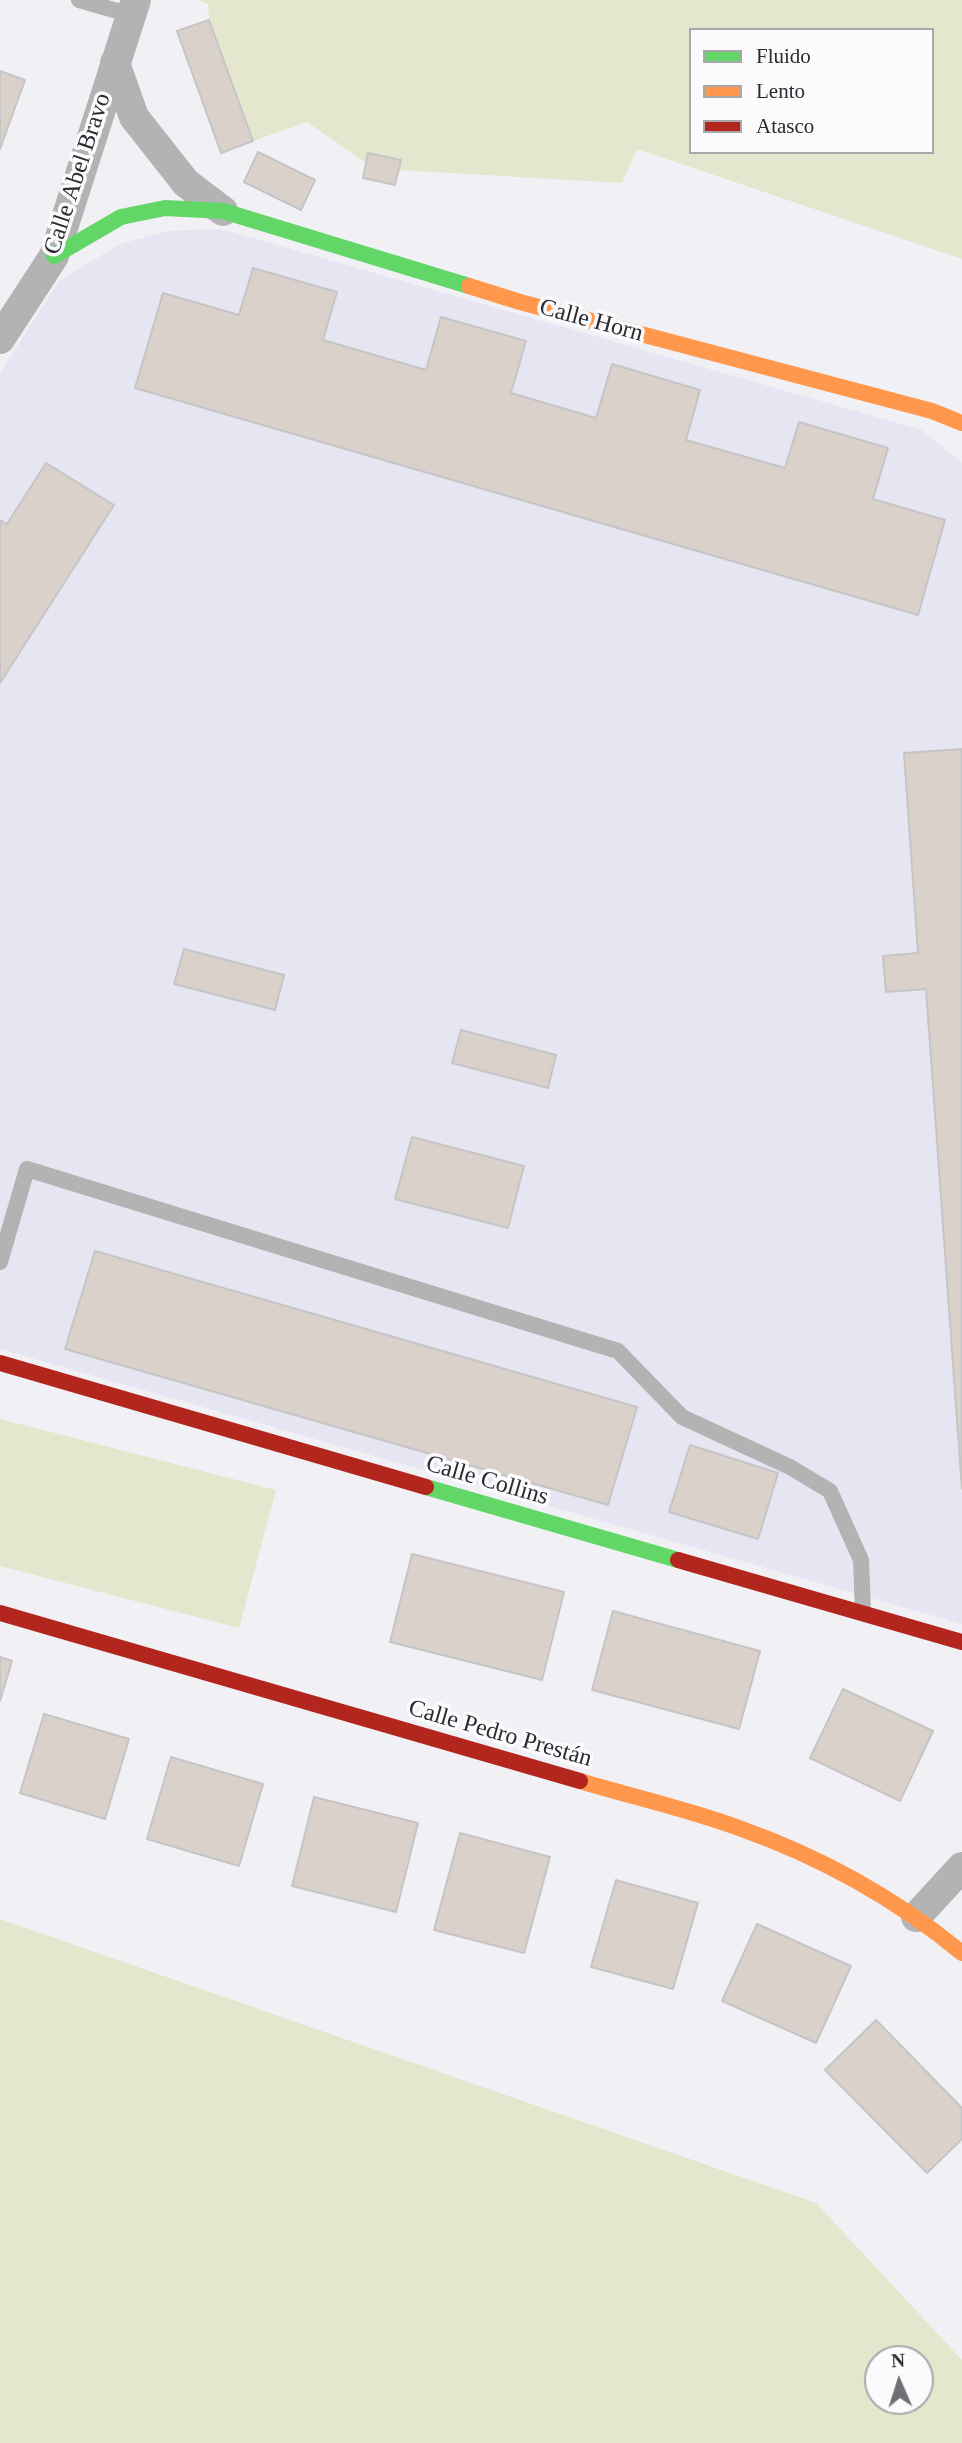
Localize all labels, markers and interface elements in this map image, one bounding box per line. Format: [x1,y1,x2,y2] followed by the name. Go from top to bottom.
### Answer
[689,28,934,154] legend
[756,44,811,68] text: Fluido
[756,79,805,103] text: Lento
[38,90,118,258] street label: Calle Abel Bravo
[756,114,814,138] text: Atasco
[536,293,646,349] street label: Calle Horn
[422,1450,552,1512] street label: Calle Collins
[405,1694,595,1774] street label: Calle Pedro Prestán
[864,2345,934,2415] north arrow
[891,2350,905,2371] text: N

